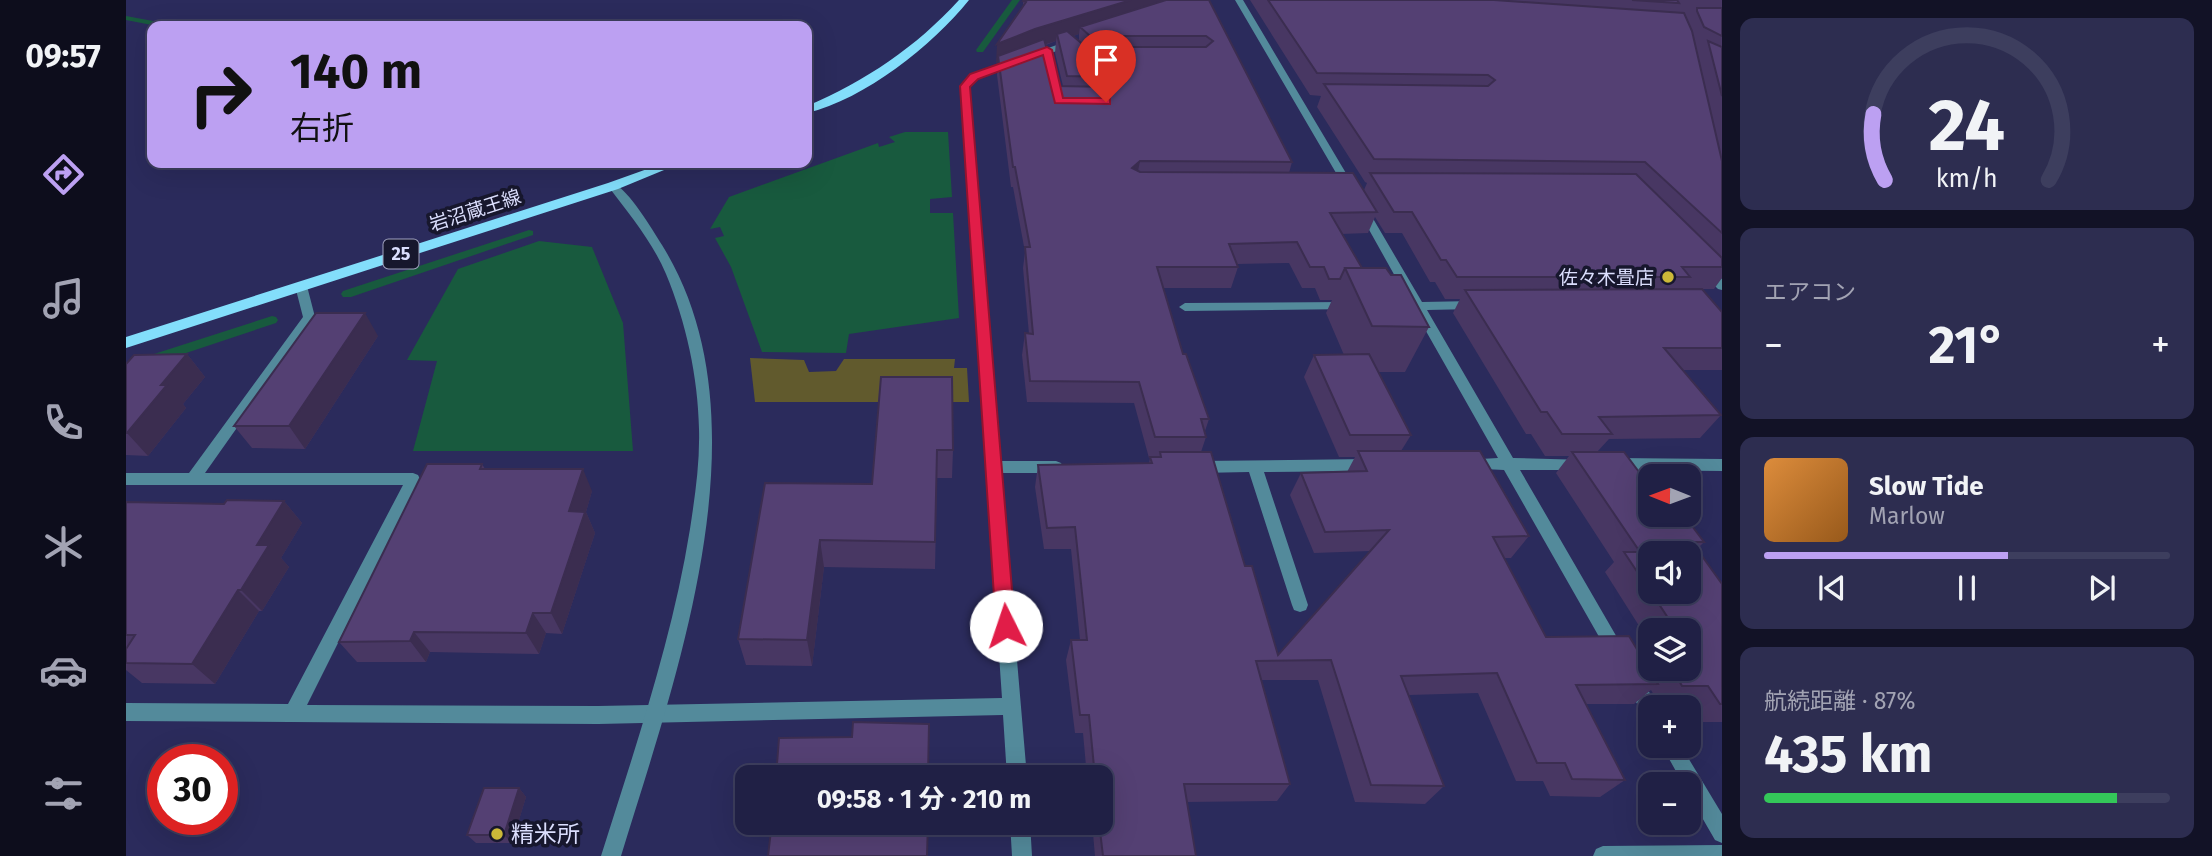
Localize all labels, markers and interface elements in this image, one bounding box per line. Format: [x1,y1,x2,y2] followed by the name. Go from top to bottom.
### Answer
[1076,30,1136,102] pin
[25,37,101,75] text: 09:57
[1087,41,1125,79] icon: arrive
[290,42,422,101] text: 140 m
[175,49,266,140] icon: right
[1929,82,2005,169] text: 24
[290,109,354,147] text: 右折
[39,150,88,199] icon: directions
[1936,164,1998,194] text: km/h
[426,185,524,236] street label: 岩沼蔵王線
[384,240,418,268] road number: 25
[1559,266,1654,289] place label: 佐々木畳店
[1660,269,1676,285] marker: 佐々木畳店
[39,274,88,323] icon: music
[1764,278,1856,306] text: エアコン
[1929,314,2006,377] text: 21°
[1764,322,1783,368] text: −
[2151,322,2170,368] text: +
[39,398,88,447] icon: phone
[1638,464,1701,527] north arrow
[1638,464,1701,835] map controls
[1869,471,1984,502] text: Slow Tide
[1869,502,1945,530] text: Marlow
[39,522,88,571] icon: climate
[1638,541,1701,604] button: sound
[1813,569,1851,607] icon: previous
[1948,569,1986,607] icon: pause
[2083,569,2121,607] icon: next
[969,589,1043,663] position arrow
[1638,618,1701,681] button: layers
[39,646,88,695] icon: car
[1764,687,1915,715] text: 航続距離 · 87%
[1638,695,1701,758] button: +
[1764,723,1932,786] text: 435 km
[147,744,238,835] speed limit sign: 30
[39,769,88,818] icon: filters
[1638,772,1701,835] button: −
[817,784,1031,815] text: 09:58 · 1 分 · 210 m
[511,820,580,848] place label: 精米所
[489,826,505,842] marker: 精米所

